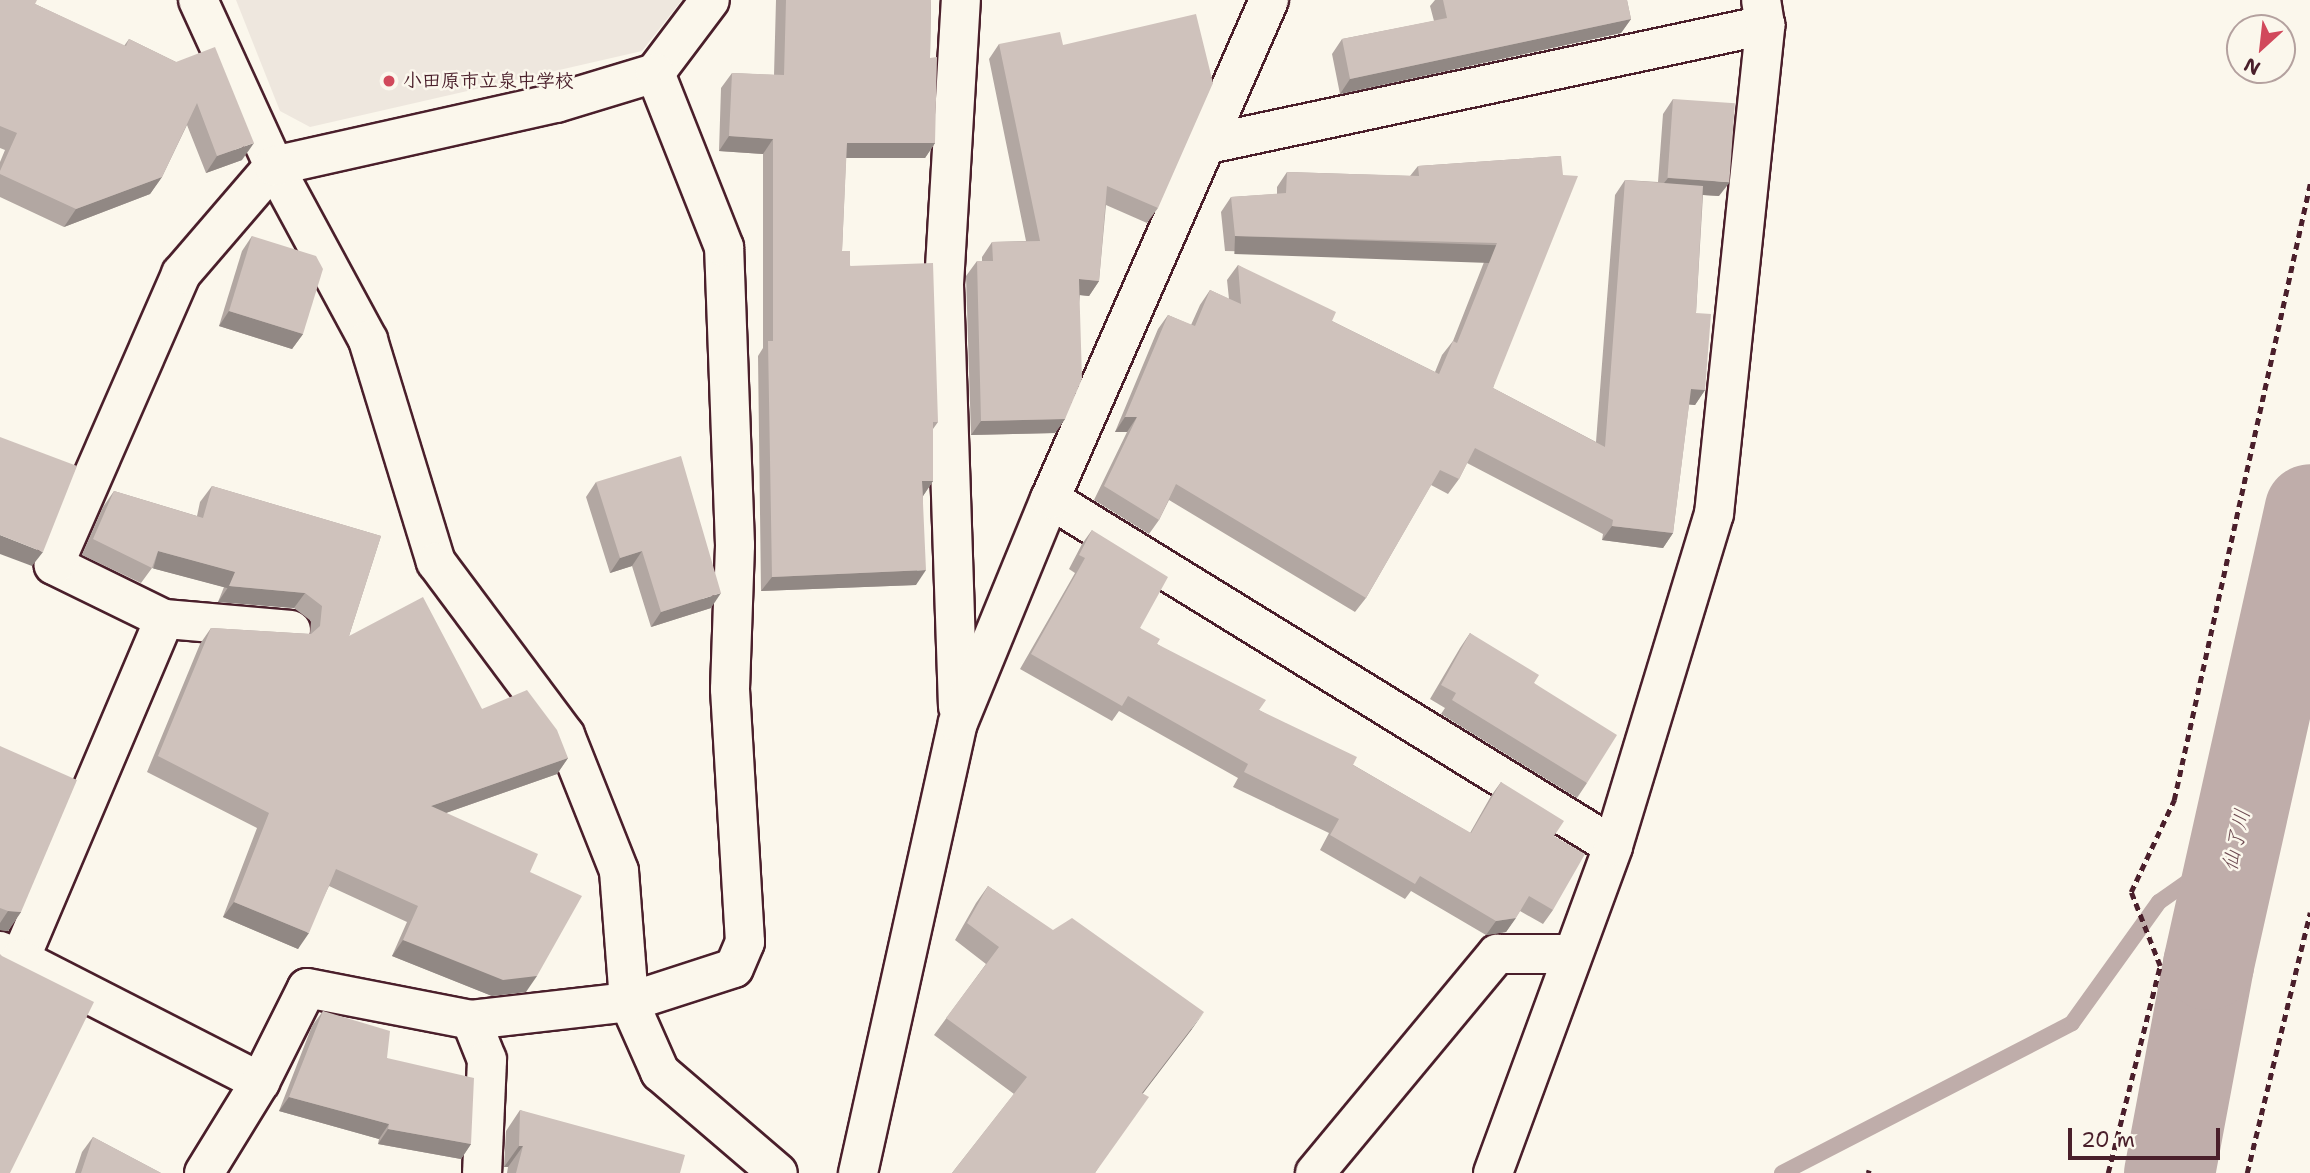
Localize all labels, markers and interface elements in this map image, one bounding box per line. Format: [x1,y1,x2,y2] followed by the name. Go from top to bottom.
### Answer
[2226,14,2296,84] north arrow
[2240,52,2265,81] text: N
[403,70,574,92] place label: 小田原市立泉中学校
[381,73,397,89] marker: 小田原市立泉中学校
[2217,806,2255,874] water label: 仙了川
[2072,1114,2224,1158] scale bar
[2081,1126,2135,1154] text: 20 m

